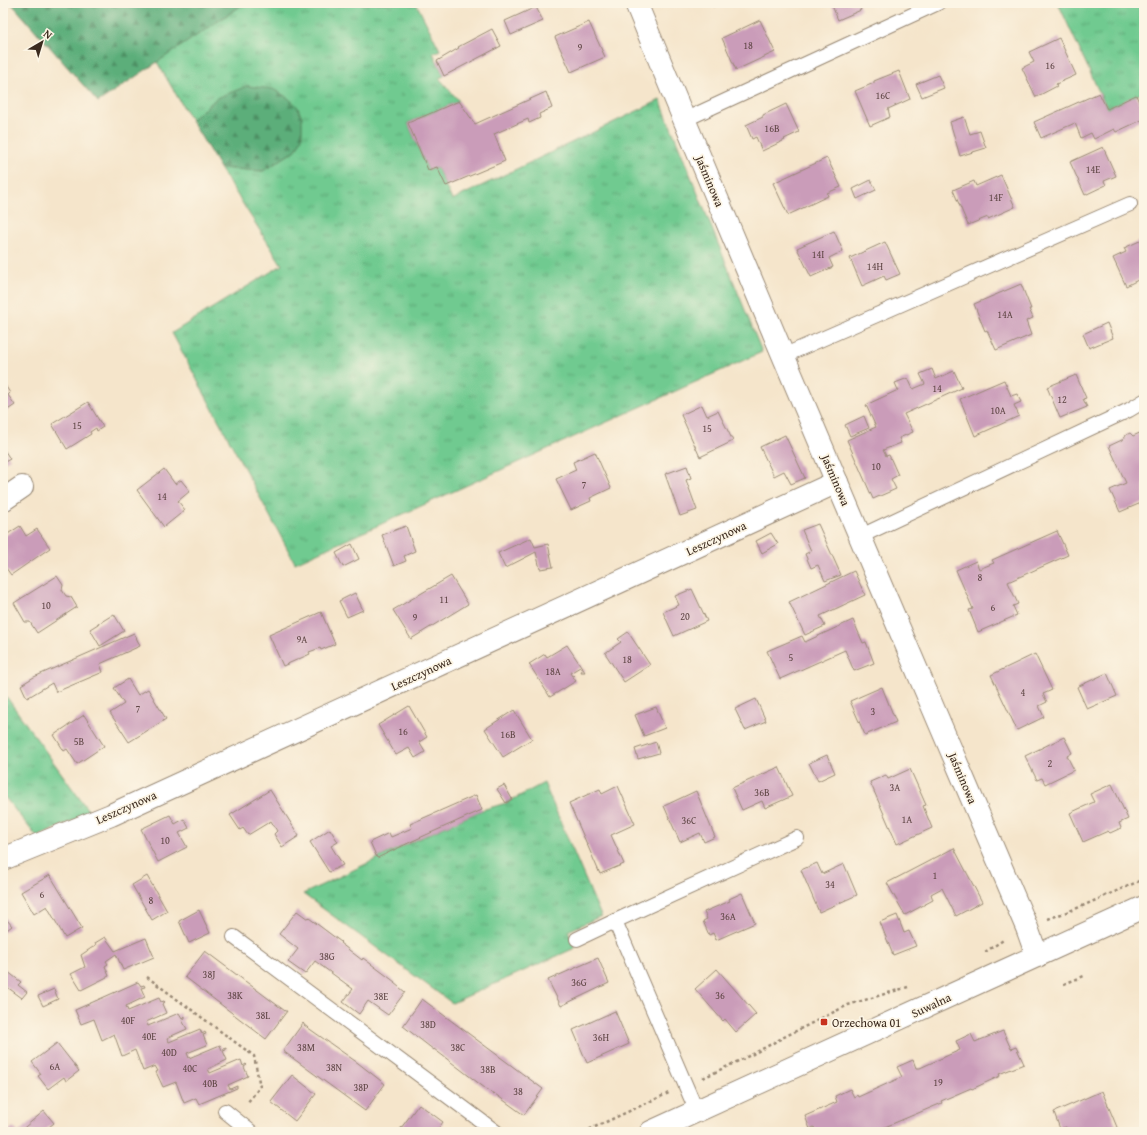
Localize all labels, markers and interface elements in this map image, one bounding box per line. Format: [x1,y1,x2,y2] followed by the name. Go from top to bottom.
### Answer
[22,22,62,62] north arrow
[40,26,56,43] text: N
[743,38,753,53] house number: 18
[578,40,583,55] house number: 9
[1045,58,1055,73] house number: 16
[875,88,891,103] house number: 16C
[764,121,780,136] house number: 16B
[691,151,729,210] street label: Jaśminowa
[1086,162,1100,177] house number: 14E
[989,190,1003,205] house number: 14F
[812,247,824,262] house number: 14I
[867,259,883,274] house number: 14H
[997,307,1013,322] house number: 14A
[932,381,942,396] house number: 14
[1057,392,1067,407] house number: 12
[990,403,1006,418] house number: 10A
[72,418,82,433] house number: 15
[702,421,712,436] house number: 15
[817,450,855,509] street label: Jaśminowa
[871,459,881,474] house number: 10
[582,477,587,492] house number: 7
[157,489,167,504] house number: 14
[683,516,749,559] street label: Leszczynowa
[978,570,983,585] house number: 8
[439,592,449,607] house number: 11
[41,598,51,613] house number: 10
[991,600,996,615] house number: 6
[680,609,690,624] house number: 20
[413,610,418,625] house number: 9
[297,632,307,647] house number: 9A
[789,650,794,665] house number: 5
[388,651,454,694] street label: Leszczynowa
[622,652,632,667] house number: 18
[545,664,561,679] house number: 18A
[1021,685,1026,700] house number: 4
[136,701,141,716] house number: 7
[871,704,876,719] house number: 3
[398,724,408,739] house number: 16
[500,727,516,742] house number: 16B
[74,734,85,749] house number: 5B
[944,748,982,807] street label: Jaśminowa
[1048,756,1053,771] house number: 2
[890,780,900,795] house number: 3A
[754,785,770,800] house number: 36B
[93,786,159,828] street label: Leszczynowa
[902,812,912,827] house number: 1A
[681,813,697,828] house number: 36C
[160,833,170,848] house number: 10
[933,868,938,883] house number: 1
[825,877,835,892] house number: 34
[40,887,45,902] house number: 6
[149,893,154,908] house number: 8
[720,909,736,924] house number: 36A
[319,949,335,964] house number: 38G
[203,967,215,982] house number: 38J
[571,975,587,990] house number: 36G
[227,988,243,1003] house number: 38K
[715,988,725,1003] house number: 36
[908,988,954,1022] street label: Suwalna
[374,989,388,1004] house number: 38E
[256,1008,270,1023] house number: 38L
[121,1013,135,1028] house number: 40F
[832,1014,901,1031] place label: Orzechowa 01
[420,1017,436,1032] house number: 38D
[819,1017,829,1027] marker: Orzechowa 01
[142,1029,156,1044] house number: 40E
[593,1030,609,1045] house number: 36H
[297,1040,315,1055] house number: 38M
[450,1040,466,1055] house number: 38C
[161,1045,177,1060] house number: 40D
[50,1059,60,1074] house number: 6A
[326,1060,343,1075] house number: 38N
[182,1061,198,1076] house number: 40C
[480,1062,496,1077] house number: 38B
[933,1075,943,1090] house number: 19
[202,1076,218,1091] house number: 40B
[353,1080,369,1095] house number: 38P
[513,1084,523,1099] house number: 38

